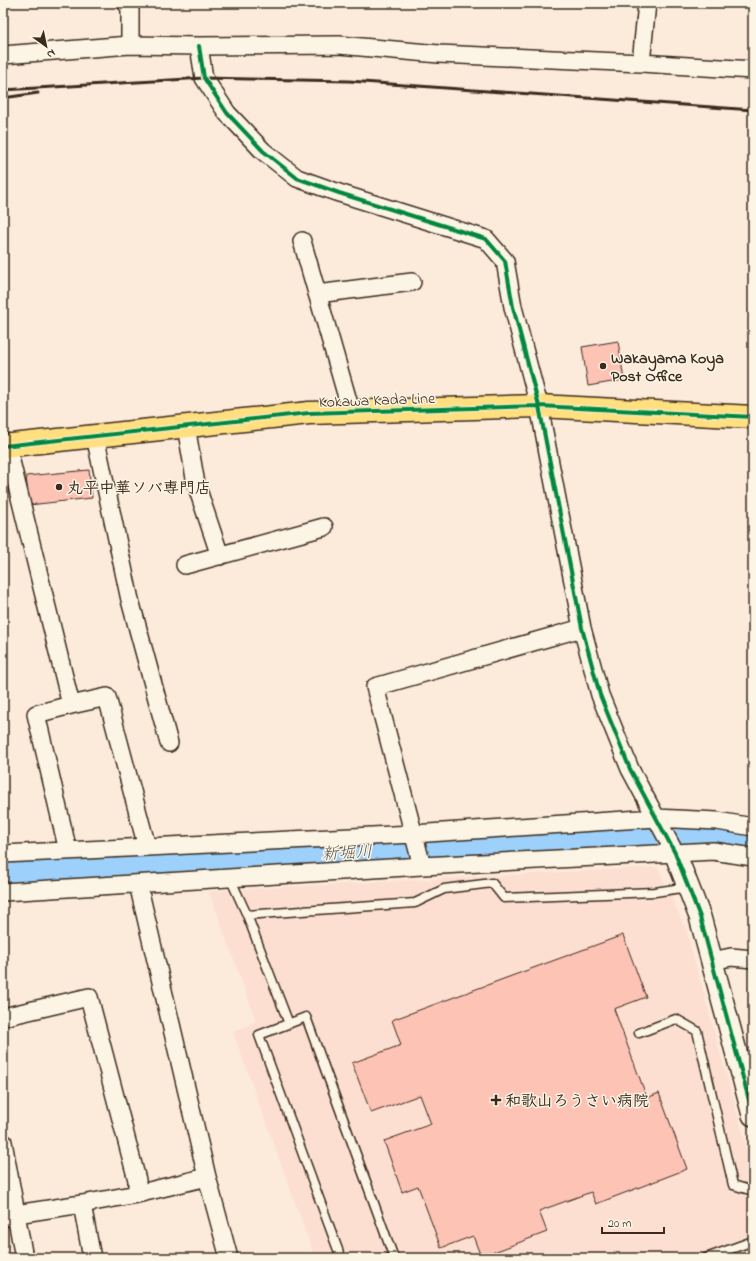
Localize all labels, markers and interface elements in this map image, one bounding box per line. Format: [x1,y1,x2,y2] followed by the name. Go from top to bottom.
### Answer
[26,26,66,66] north arrow
[43,45,58,62] text: N
[611,347,724,389] place label: Wakayama Koya Post Office
[598,361,608,371] marker: Wakayama Koya Post Office
[319,387,436,415] street label: Kokawa Kada Line
[67,477,211,501] place label: 丸平中華ソバ専門店
[54,482,64,492] marker: 丸平中華ソバ専門店
[321,840,373,867] water label: 新堀川
[505,1090,649,1114] place label: 和歌山ろうさい病院
[490,1094,502,1106] marker: 和歌山ろうさい病院
[602,1209,664,1235] scale bar
[608,1215,631,1233] text: 20 m

